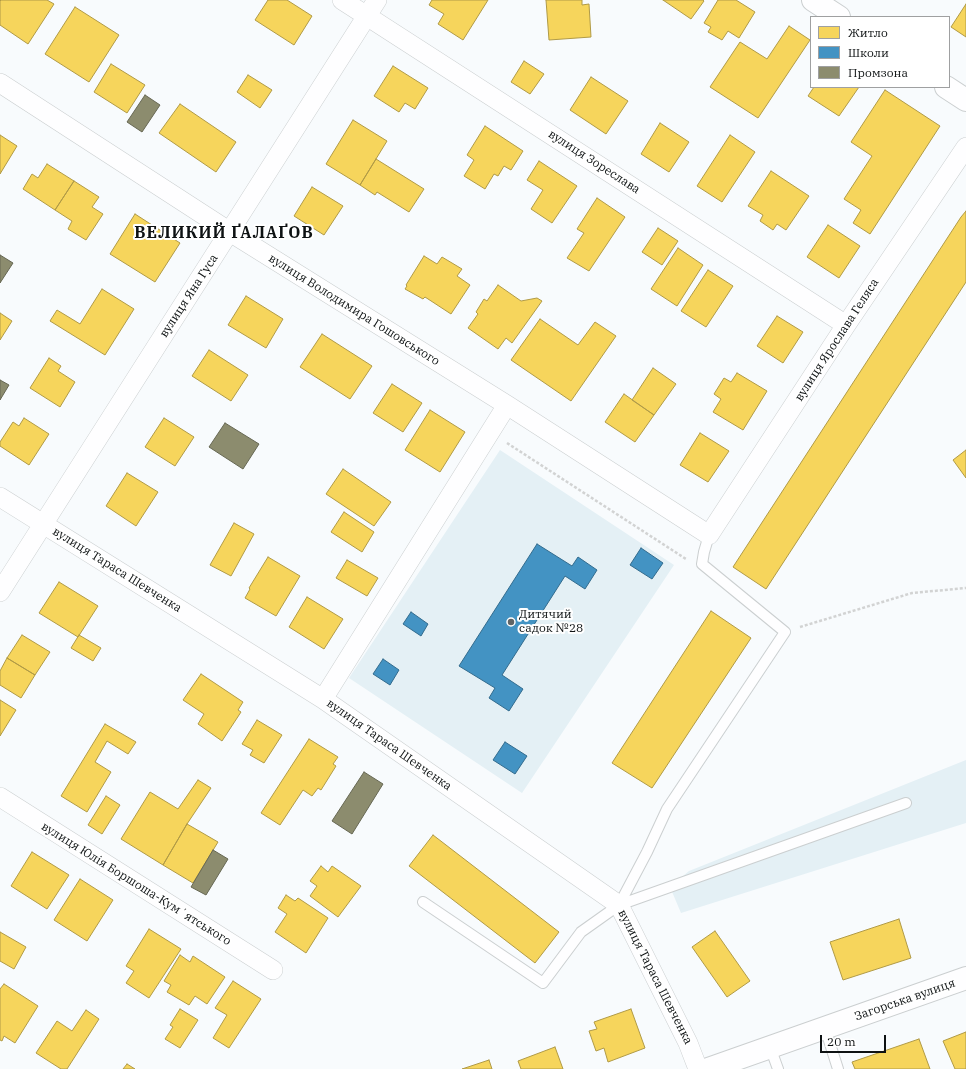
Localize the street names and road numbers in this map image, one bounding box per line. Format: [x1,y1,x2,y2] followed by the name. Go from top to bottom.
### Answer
[545,127,643,197] street label: вулиця Зореслава
[266,251,442,369] street label: вулиця Володимира Гошовського
[157,252,221,340] street label: вулиця Яна Гуса
[792,276,882,404] street label: вулиця Ярослава Геляса
[50,524,184,616] street label: вулиця Тараса Шевченка
[324,696,454,794] street label: вулиця Тараса Шевченка
[38,819,234,949] street label: вулиця Юлія Боршоша-Кумʼятського
[615,907,695,1047] street label: вулиця Тараса Шевченка
[853,976,957,1024] street label: Загорська вулиця

